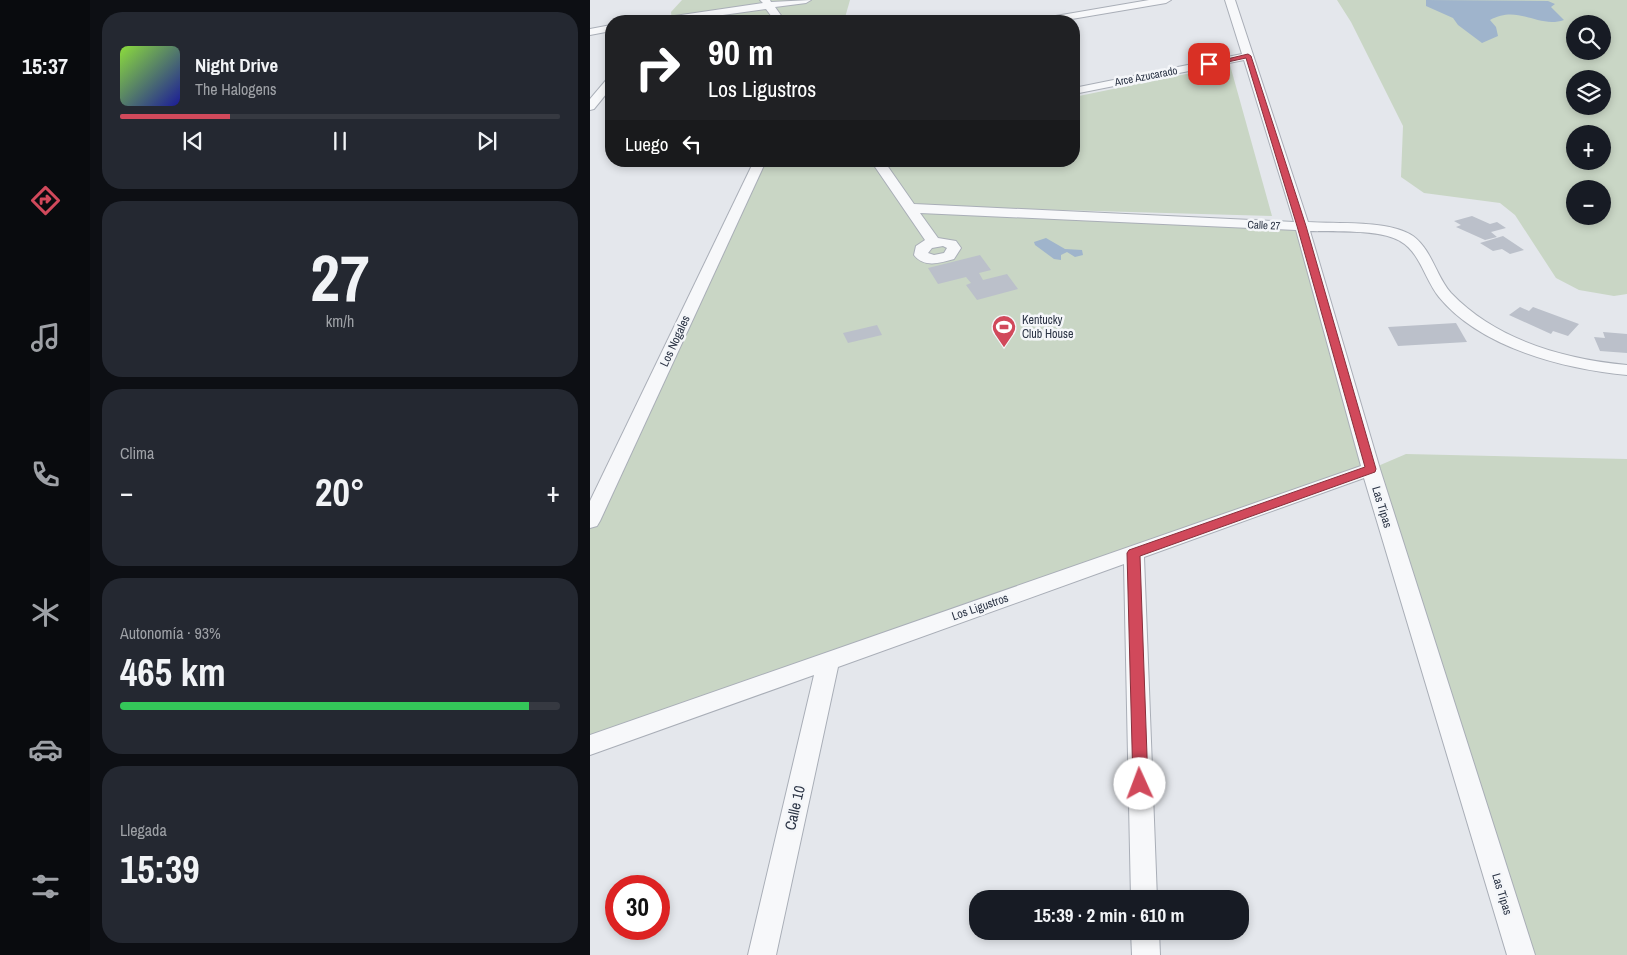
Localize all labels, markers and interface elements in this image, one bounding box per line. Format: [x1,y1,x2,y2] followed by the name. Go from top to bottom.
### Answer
[1566,15,1611,225] map controls
[1566,15,1611,60] button: search
[708,29,773,76] text: 90 m
[625,35,690,100] icon: right
[1188,43,1230,85] pin
[1195,50,1223,78] icon: arrive
[22,51,68,81] text: 15:37
[195,52,278,78] text: Night Drive
[1112,63,1179,89] street label: Arce Azucarado
[1566,70,1611,115] button: layers
[708,74,816,104] text: Los Ligustros
[195,78,277,100] text: The Halogens
[1566,125,1611,170] button: +
[179,127,207,155] icon: previous
[326,127,354,155] icon: pause
[473,127,501,155] icon: next
[678,130,706,158] icon: left
[625,131,668,157] text: Luego
[1566,180,1611,225] button: −
[28,183,63,218] icon: directions
[1247,217,1281,233] street label: Calle 27
[310,234,370,321] text: 27
[326,310,354,332] text: km/h
[1022,312,1073,342] place label: Kentucky Club House
[656,313,694,369] street label: Los Nogales
[991,314,1017,348] sports icon: Kentucky Club House
[28,320,63,355] icon: music
[120,442,154,464] text: Clima
[28,457,63,492] icon: phone
[315,467,365,518] text: 20°
[120,473,133,511] text: −
[547,473,560,511] text: +
[1368,484,1396,530] street label: Las Tipas
[949,590,1011,624] street label: Los Ligustros
[28,595,63,630] icon: climate
[120,622,221,644] text: Autonomía · 93%
[120,647,226,698] text: 465 km
[28,732,63,767] icon: car
[1113,757,1165,809] position arrow
[779,783,810,832] street label: Calle 10
[120,819,167,841] text: Llegada
[120,844,200,895] text: 15:39
[28,869,63,904] icon: filters
[1488,871,1516,917] street label: Las Tipas
[605,875,670,940] speed limit sign: 30
[1034,902,1184,928] text: 15:39 · 2 min · 610 m

